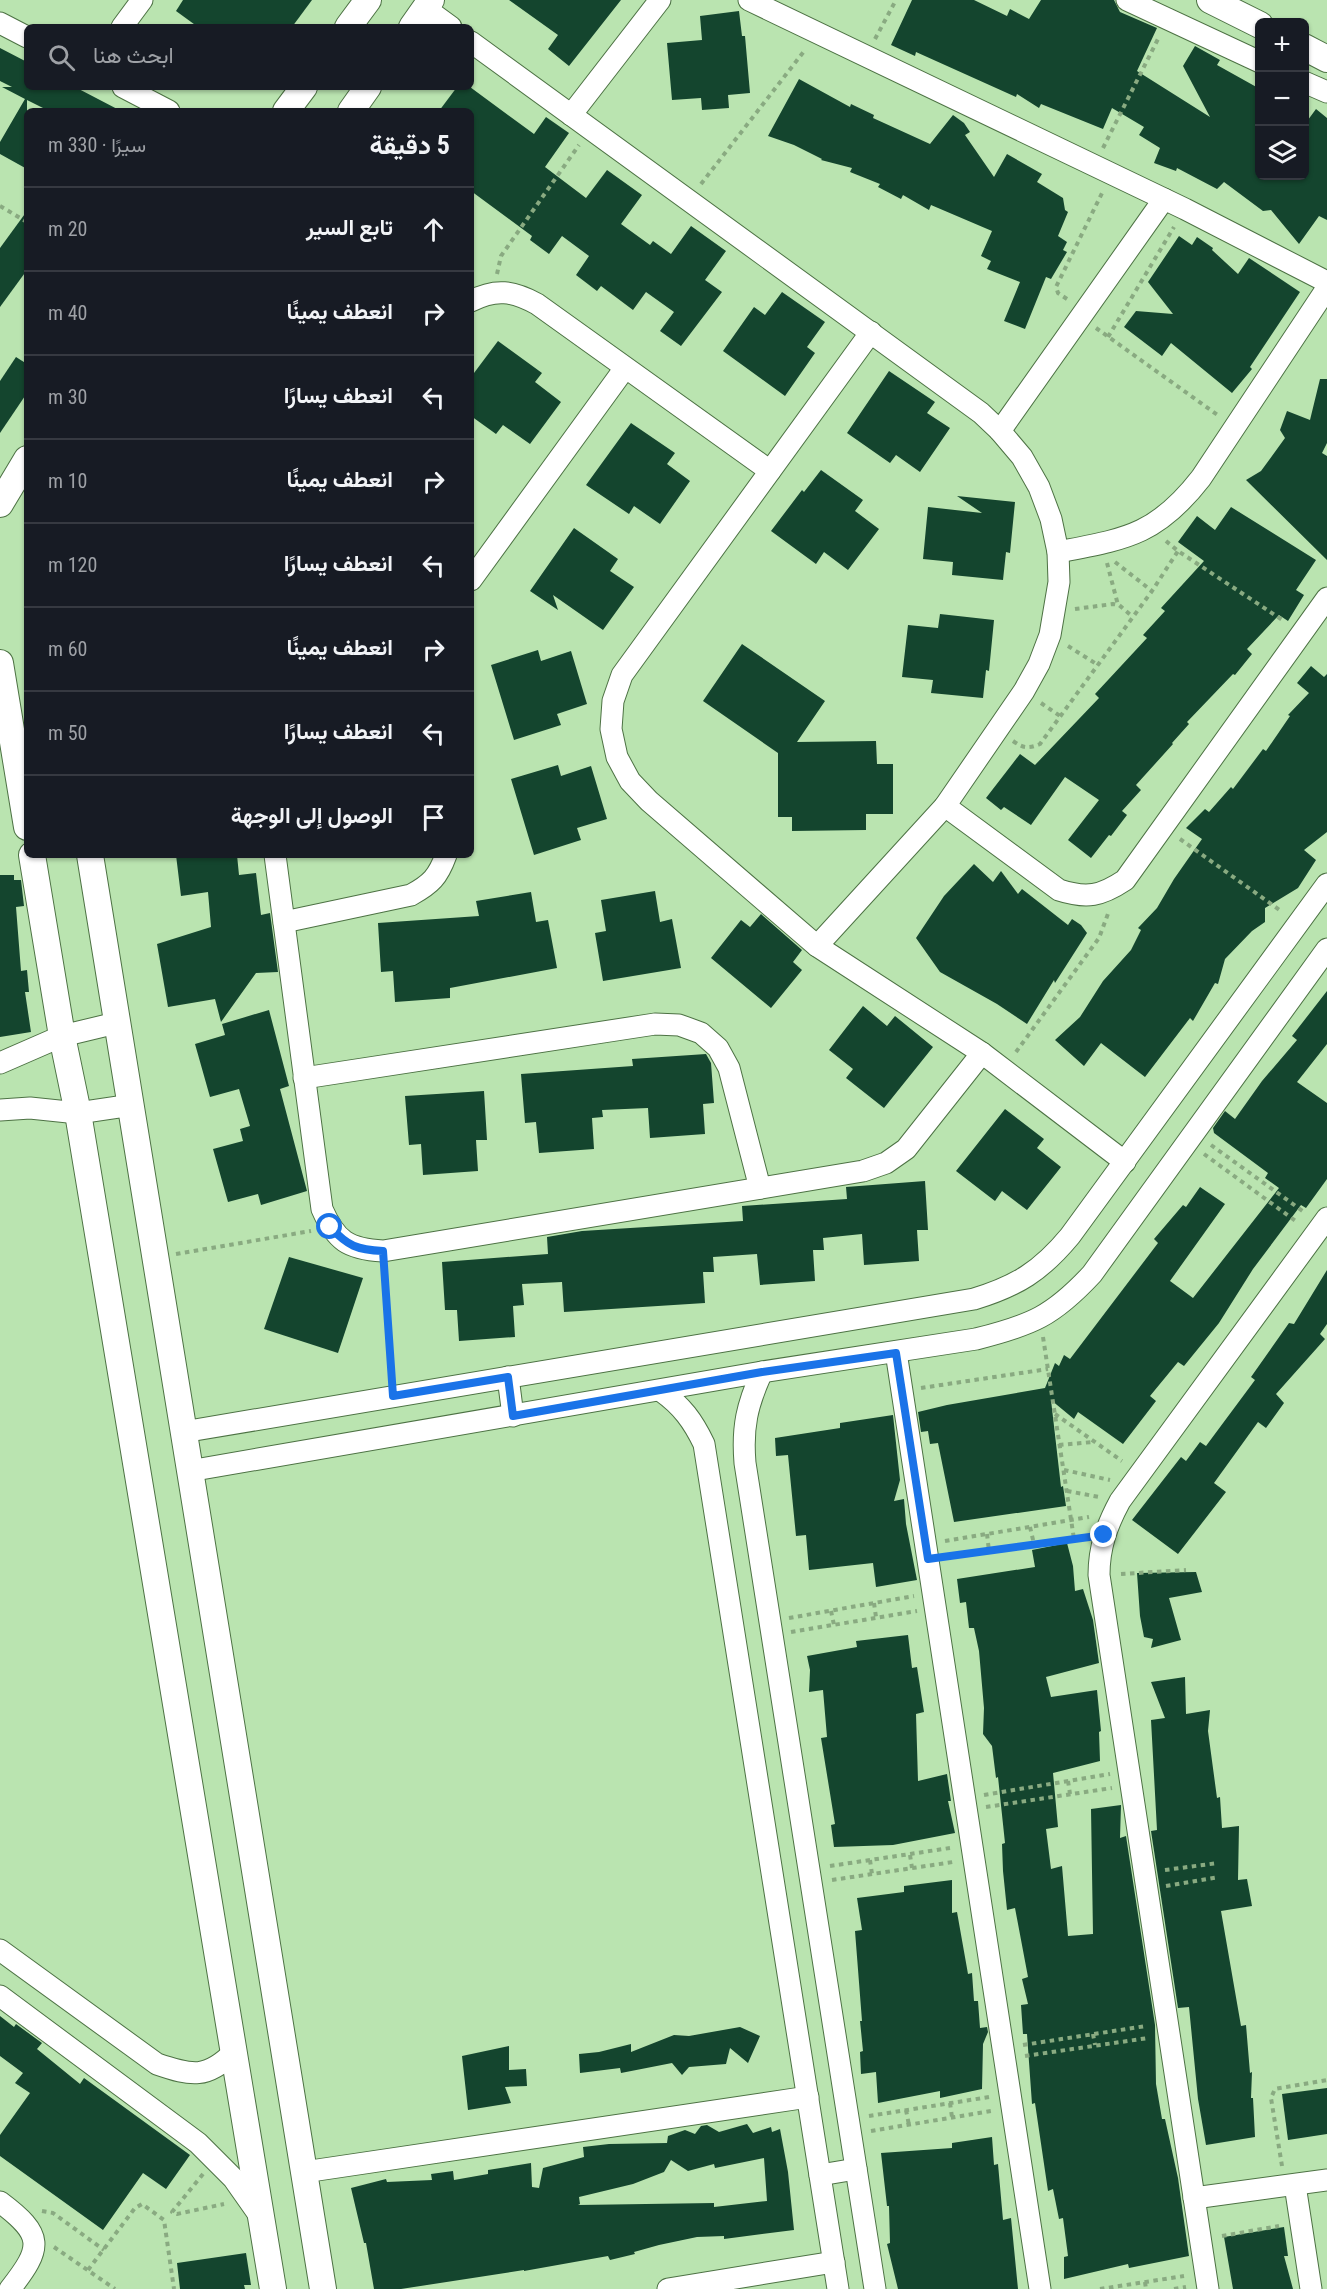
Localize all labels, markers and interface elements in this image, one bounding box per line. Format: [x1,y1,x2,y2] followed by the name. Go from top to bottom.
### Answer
[1255,18,1309,180] map controls
[1255,18,1309,72] button: +
[24,24,474,90] search box
[45,41,78,74] icon: search
[93,43,174,68] text: ابحث هنا
[1255,72,1309,126] button: −
[1255,126,1309,180] button: layers
[370,130,450,160] text: 5 دقيقة
[48,133,146,157] text: سيرًا · 330 m
[417,213,450,246] icon: ahead
[306,215,393,240] text: تابع السير
[48,217,87,241] text: 20 m
[417,297,450,330] icon: right
[287,299,393,324] text: انعطف يمينًا
[48,301,87,325] text: 40 m
[417,381,450,414] icon: left
[284,383,393,408] text: انعطف يسارًا
[48,385,87,409] text: 30 m
[417,465,450,498] icon: right
[287,467,393,492] text: انعطف يمينًا
[48,469,87,493] text: 10 m
[417,549,450,582] icon: left
[284,551,393,576] text: انعطف يسارًا
[48,553,97,577] text: 120 m
[417,633,450,666] icon: right
[287,635,393,660] text: انعطف يمينًا
[48,637,87,661] text: 60 m
[417,717,450,750] icon: left
[284,719,393,744] text: انعطف يسارًا
[48,721,87,745] text: 50 m
[417,801,450,834] icon: arrive
[231,803,393,828] text: الوصول إلى الوجهة
[316,1213,342,1239] route start
[1090,1521,1116,1547] route end

